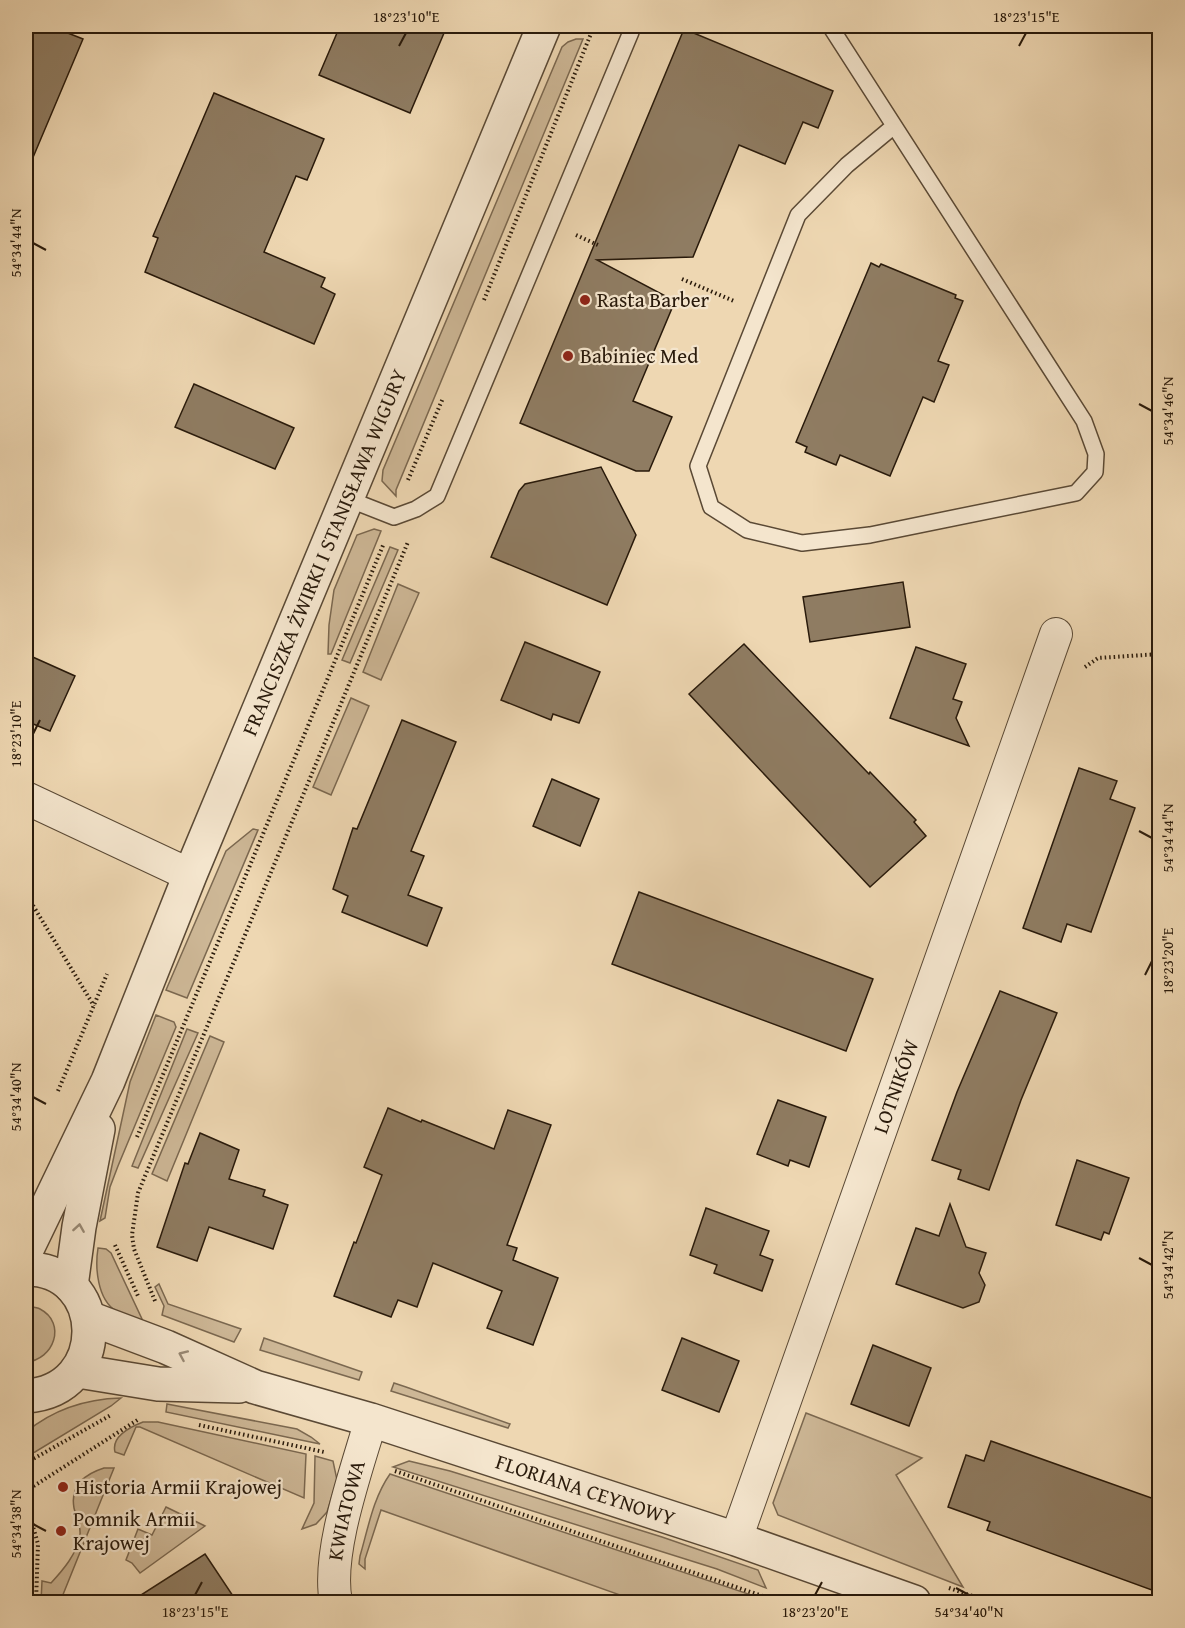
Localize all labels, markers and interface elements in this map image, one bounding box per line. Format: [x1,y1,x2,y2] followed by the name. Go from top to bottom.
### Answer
[373,6,440,27] text: 18°23'10"E
[993,6,1060,27] text: 18°23'15"E
[5,208,26,277] text: 54°34'44"N
[597,284,710,315] place label: Rasta Barber
[578,293,592,307] marker: Rasta Barber
[580,340,699,371] place label: Babiniec Med
[561,349,575,363] marker: Babiniec Med
[234,364,414,740] street label: FRANCISZKA ŻWIRKI I STANISŁAWA WIGURY
[1157,376,1178,445] text: 54°34'46"N
[5,700,26,767] text: 18°23'10"E
[1157,803,1178,872] text: 54°34'44"N
[1157,927,1178,994] text: 18°23'20"E
[865,1035,927,1138] street label: LOTNIKÓW
[5,1062,26,1131] text: 54°34'40"N
[72,1224,85,1234] one-way arrow
[1157,1230,1178,1299] text: 54°34'42"N
[178,1350,189,1362] one-way arrow
[492,1446,680,1533] street label: FLORIANA CEYNOWY
[319,1456,373,1562] street label: KWIATOWA
[75,1471,282,1502] place label: Historia Armii Krajowej
[56,1480,70,1494] marker: Historia Armii Krajowej
[5,1489,26,1558] text: 54°34'38"N
[73,1503,196,1558] place label: Pomnik Armii Krajowej
[54,1524,68,1538] marker: Pomnik Armii Krajowej
[162,1601,229,1622] text: 18°23'15"E
[782,1601,849,1622] text: 18°23'20"E
[935,1601,1004,1622] text: 54°34'40"N

